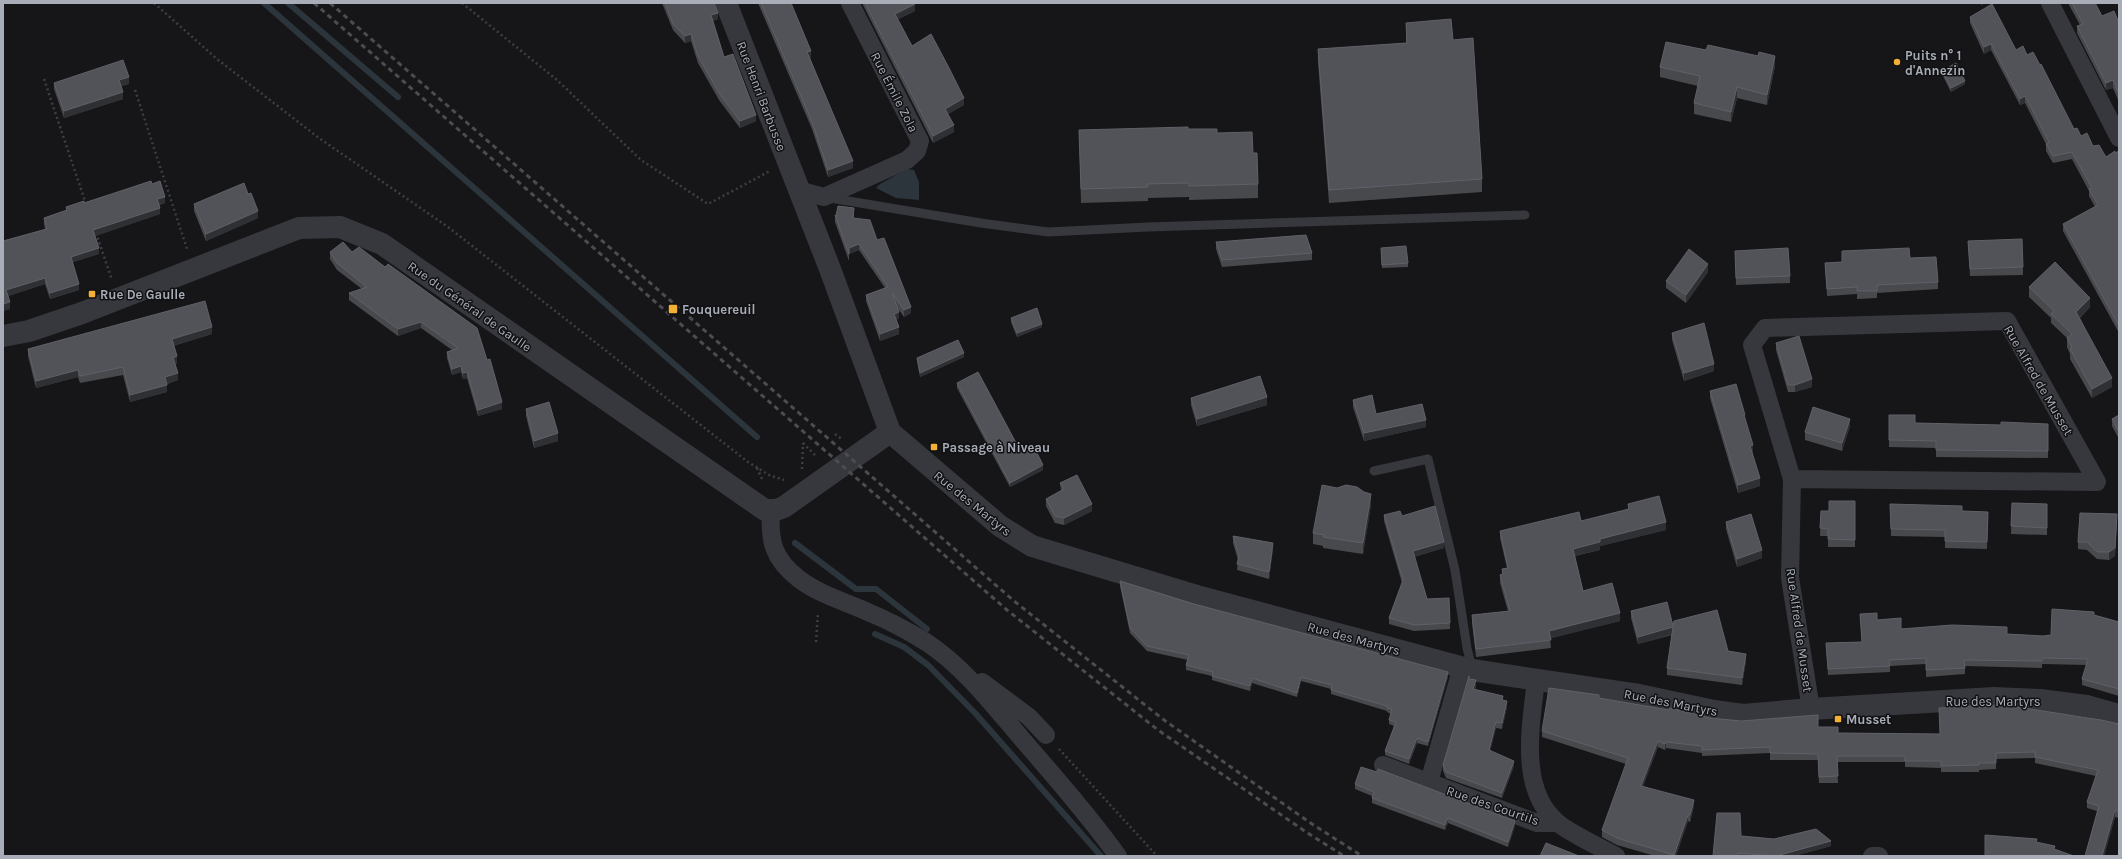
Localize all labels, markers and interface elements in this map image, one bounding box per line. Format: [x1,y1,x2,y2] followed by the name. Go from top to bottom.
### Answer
[734,39,789,153] street label: Rue Henri Barbusse
[1905,48,1965,78] place label: Puits n° 1 d'Annezin
[868,49,923,135] street label: Rue Émile Zola
[1892,57,1902,67] marker: Puits n° 1 d'Annezin
[405,258,535,355] street label: Rue du Général de Gaulle
[100,287,185,302] place label: Rue De Gaulle
[87,289,97,299] marker: Rue De Gaulle
[682,302,756,318] place label: Fouquereuil
[667,303,679,315] marker: Fouquereuil
[2001,322,2076,438] street label: Rue Alfred de Musset
[942,440,1050,455] place label: Passage à Niveau
[929,442,939,452] marker: Passage à Niveau
[931,468,1015,539] street label: Rue des Martyrs
[1783,567,1816,693] street label: Rue Alfred de Musset
[1306,619,1402,658] street label: Rue des Martyrs
[1623,686,1719,719] street label: Rue des Martyrs
[1945,694,2041,709] street label: Rue des Martyrs
[1846,712,1891,727] place label: Musset
[1833,714,1843,724] marker: Musset
[1445,783,1541,828] street label: Rue des Courtils

